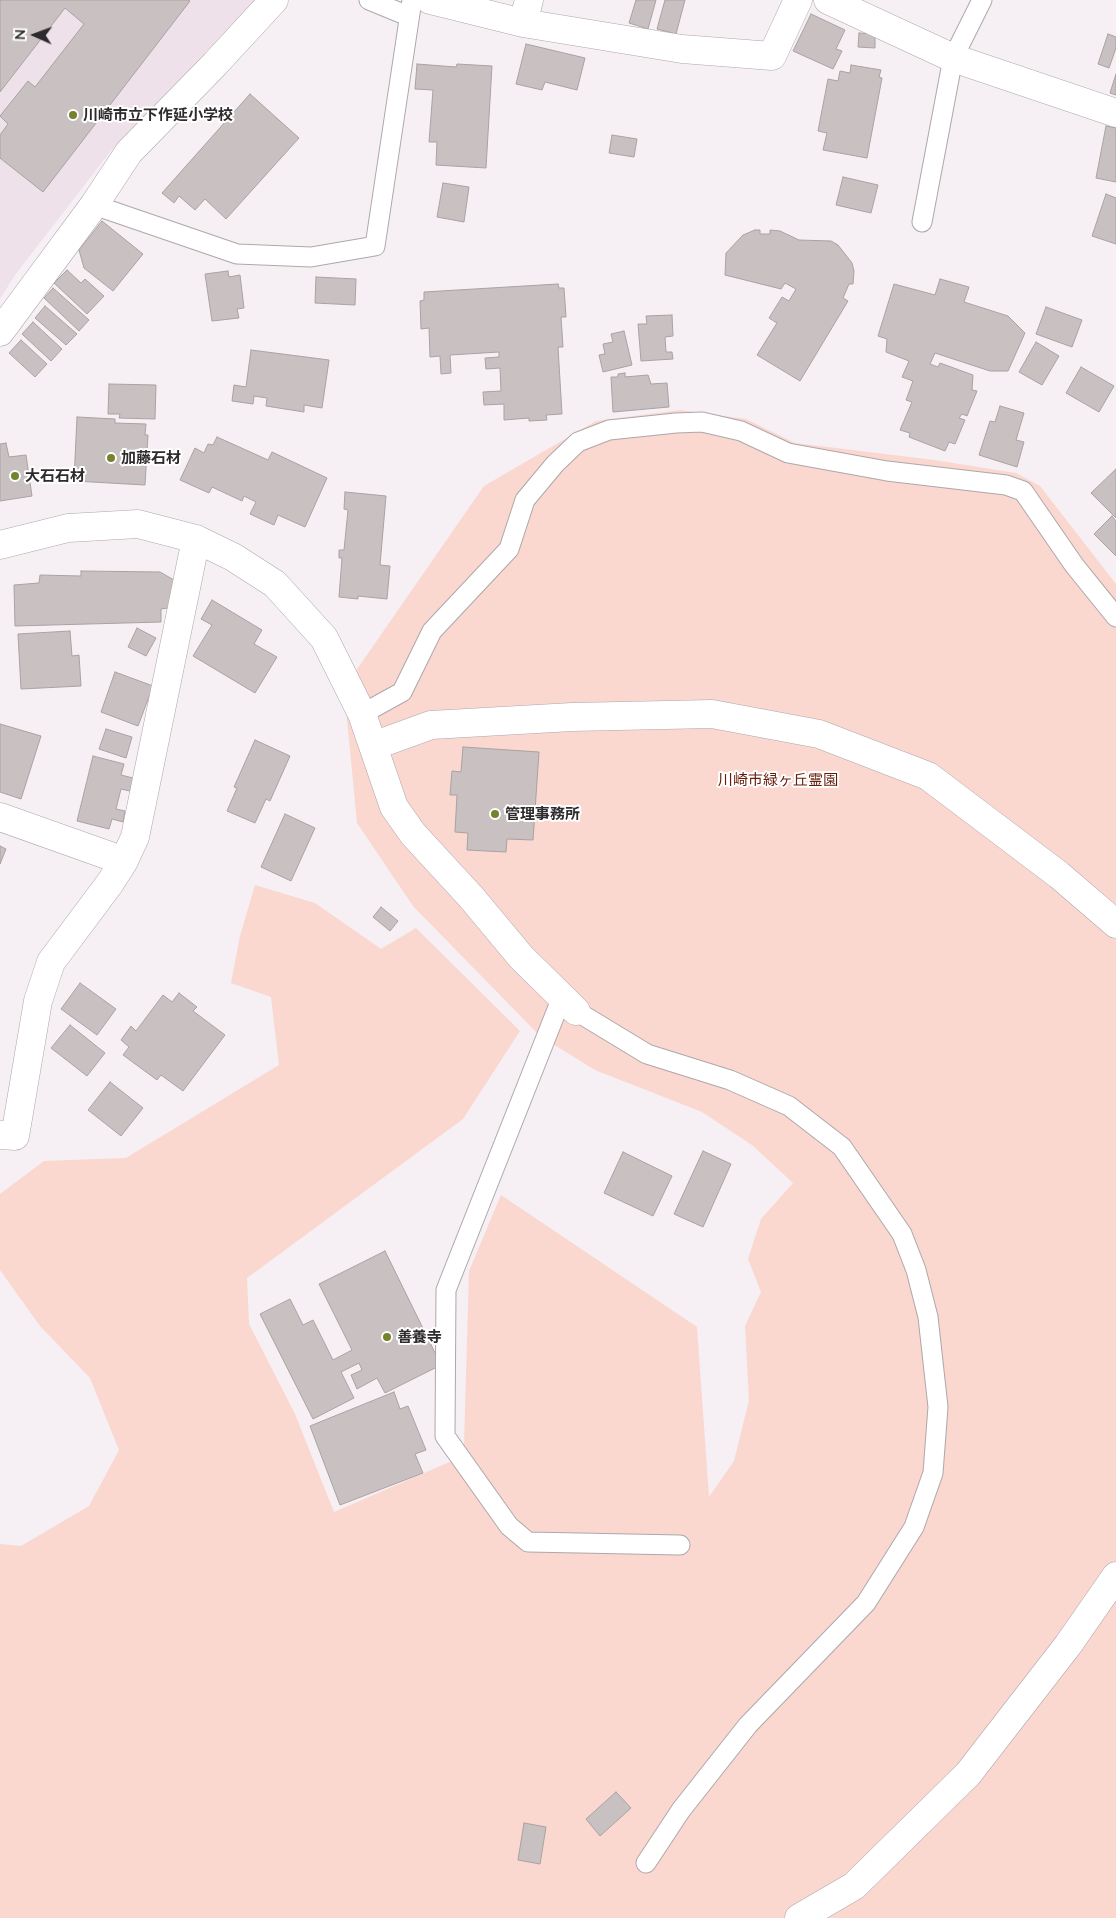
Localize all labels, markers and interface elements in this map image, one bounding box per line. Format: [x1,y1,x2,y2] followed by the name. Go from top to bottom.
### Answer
[10,10,60,60] north arrow
[11,29,28,40] text: N
[83,106,233,124] place label: 川崎市立下作延小学校
[67,109,79,121] marker: 川崎市立下作延小学校
[121,449,181,467] place label: 加藤石材
[105,452,117,464] marker: 加藤石材
[25,467,85,485] place label: 大石石材
[9,470,21,482] marker: 大石石材
[718,771,838,789] park label: 川崎市緑ヶ丘霊園
[505,805,580,823] place label: 管理事務所
[489,808,501,820] marker: 管理事務所
[397,1328,442,1346] place label: 善養寺
[381,1331,393,1343] marker: 善養寺

